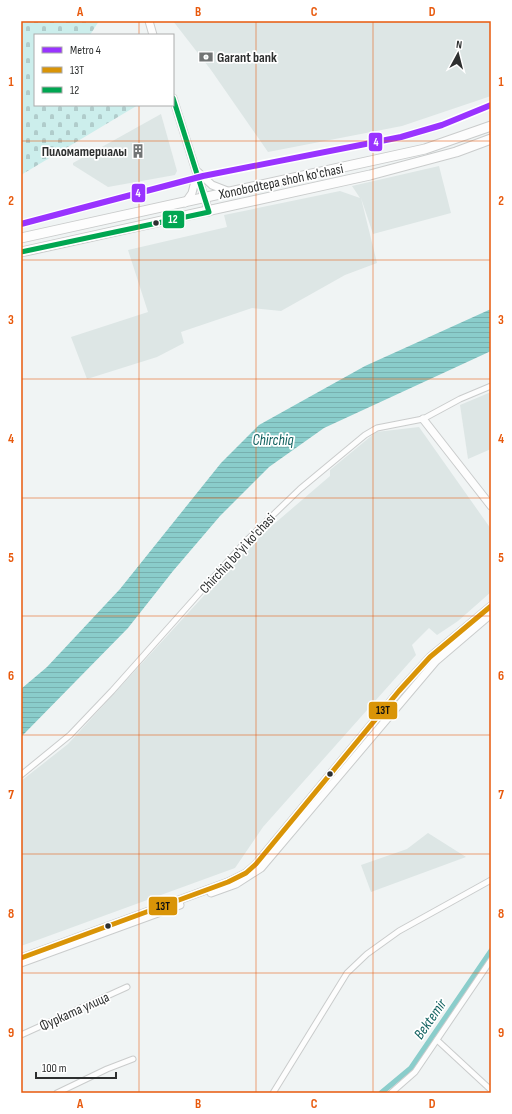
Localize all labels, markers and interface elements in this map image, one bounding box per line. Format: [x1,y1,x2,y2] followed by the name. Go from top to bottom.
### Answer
[76,4,84,20] text: A
[195,4,201,20] text: B
[311,4,318,20] text: C
[429,4,436,20] text: D
[34,34,174,106] legend
[438,34,478,74] north arrow
[455,38,463,51] text: N
[70,43,101,58] text: Metro 4
[198,49,214,65] bank icon: Garant bank
[217,49,277,66] place label: Garant bank
[70,63,84,78] text: 13Т
[8,74,14,90] text: 1
[498,74,504,90] text: 1
[70,83,79,98] text: 12
[368,132,383,152] line badge: 4
[373,136,379,149] text: 4
[42,143,127,160] place label: Пиломатериалы
[130,143,146,159] building icon: Пиломатериалы
[216,160,345,203] street label: Xonobodtepa shoh ko'chasi
[131,183,146,203] line badge: 4
[135,187,141,200] text: 4
[8,193,14,209] text: 2
[498,193,504,209] text: 2
[162,210,185,229] line badge: 12
[168,213,178,226] text: 12
[151,218,161,228] unlabelled marker
[8,312,14,328] text: 3
[498,312,504,328] text: 3
[8,431,14,447] text: 4
[252,431,294,450] water label: Chirchiq
[498,431,504,447] text: 4
[196,510,279,597] street label: Chirchiq bo'yi ko'chasi
[8,550,14,566] text: 5
[498,550,504,566] text: 5
[8,668,14,684] text: 6
[498,668,504,684] text: 6
[368,701,398,720] line badge: 13Т
[376,704,390,717] text: 13Т
[325,769,335,779] unlabelled marker
[8,787,14,803] text: 7
[498,787,504,803] text: 7
[148,896,178,916] line badge: 13Т
[156,900,170,913] text: 13Т
[8,906,14,922] text: 8
[498,906,504,922] text: 8
[103,921,113,931] unlabelled marker
[37,989,112,1034] street label: Фурката улица
[410,995,451,1043] water label: Bektemir
[8,1025,14,1041] text: 9
[498,1025,504,1041] text: 9
[36,1054,116,1080] scale bar
[42,1061,67,1076] text: 100 m
[76,1096,84,1112] text: A
[195,1096,201,1112] text: B
[311,1096,318,1112] text: C
[429,1096,436,1112] text: D

